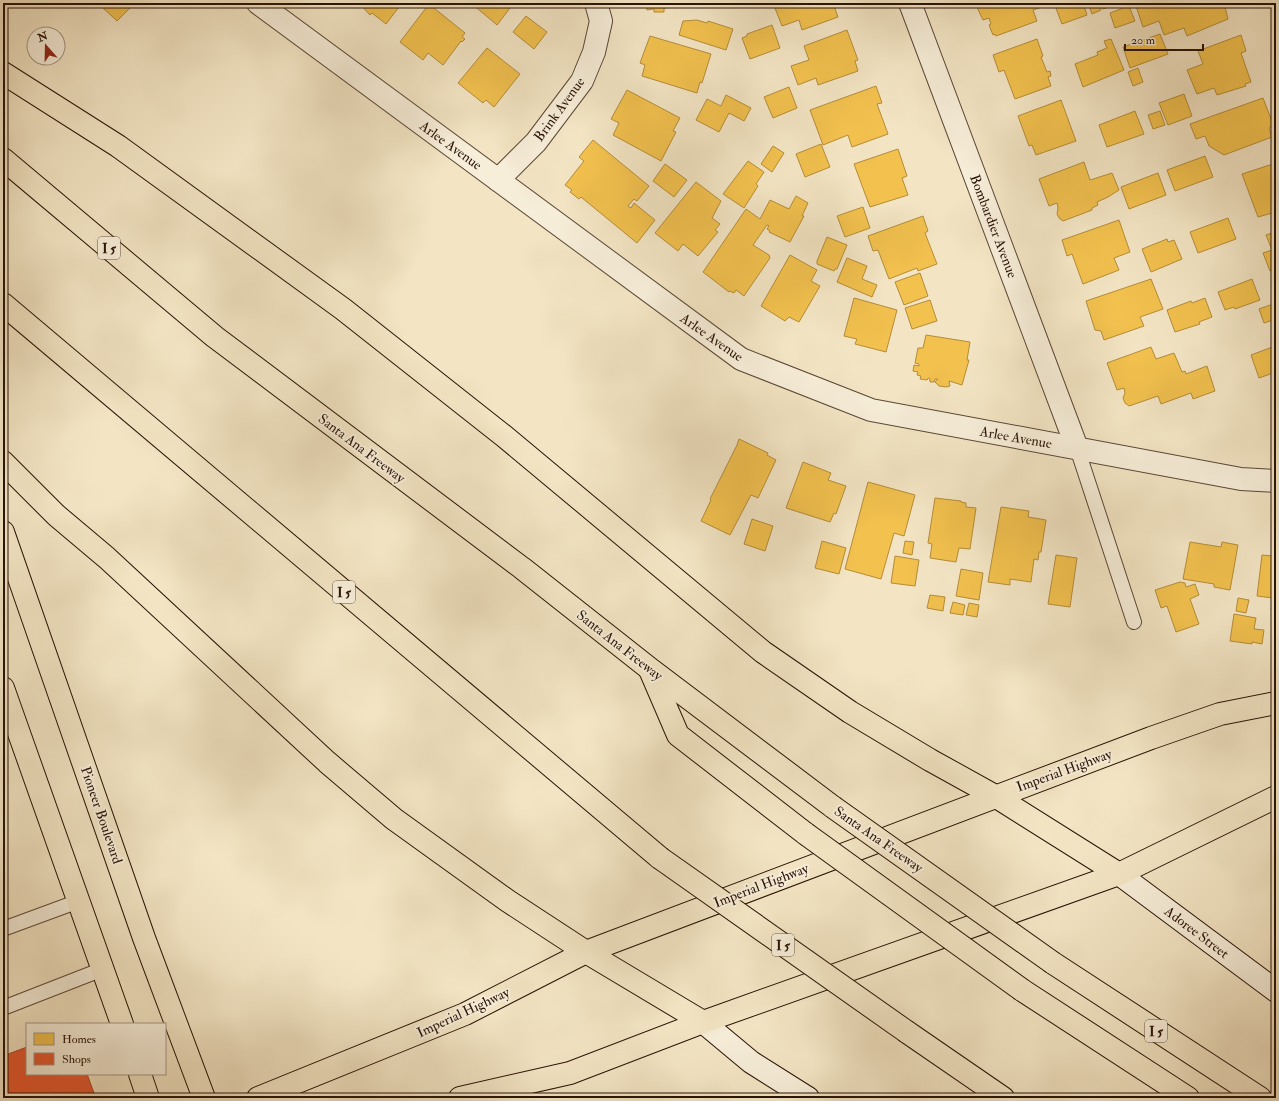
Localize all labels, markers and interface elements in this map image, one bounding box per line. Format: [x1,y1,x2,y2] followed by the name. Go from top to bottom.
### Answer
[26,26,66,66] north arrow
[1125,26,1203,52] scale bar
[35,29,51,45] text: N
[1131,33,1156,48] text: 20 m
[530,74,589,145] street label: Brink Avenue
[415,117,485,174] street label: Arlee Avenue
[966,172,1021,281] street label: Bombardier Avenue
[98,237,120,259] road number: I 5
[676,309,747,365] street label: Arlee Avenue
[314,410,409,488] street label: Santa Ana Freeway
[978,423,1053,452] street label: Arlee Avenue
[333,581,355,603] road number: I 5
[573,607,667,686] street label: Santa Ana Freeway
[1014,745,1115,797] street label: Imperial Highway
[77,764,126,866] street label: Pioneer Boulevard
[830,802,927,878] street label: Santa Ana Freeway
[711,859,812,912] street label: Imperial Highway
[1160,902,1233,962] street label: Adoree Street
[772,934,794,956] road number: I 5
[414,983,513,1042] street label: Imperial Highway
[1145,1020,1167,1042] road number: I 5
[26,1023,166,1075] legend
[62,1032,96,1047] text: Homes
[62,1052,91,1067] text: Shops

